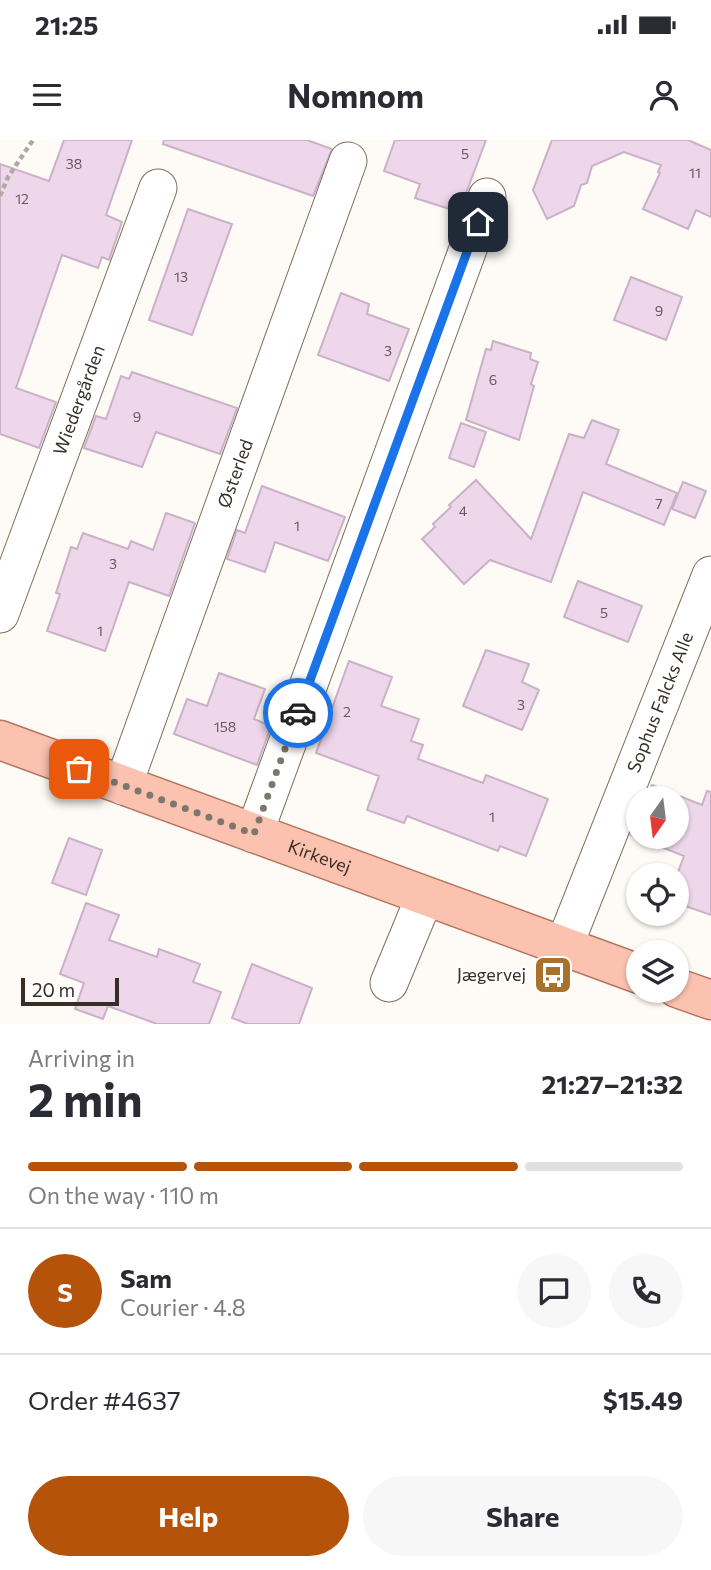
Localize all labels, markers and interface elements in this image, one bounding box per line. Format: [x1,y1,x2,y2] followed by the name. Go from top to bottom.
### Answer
[35,9,98,40] text: 21:25
[287,75,424,115] text: Nomnom
[28,76,66,114] icon: menu
[645,76,683,114] icon: person
[461,145,469,162] house number: 5
[66,155,82,172] house number: 38
[689,164,701,181] house number: 11
[15,190,29,207] house number: 12
[448,192,508,252] pin
[459,203,497,241] icon: home
[174,268,188,285] house number: 13
[655,302,663,319] house number: 9
[48,342,109,458] street label: Wiedergården
[384,342,392,359] house number: 3
[489,371,497,388] house number: 6
[133,408,141,425] house number: 9
[212,436,257,511] street label: Østerled
[655,495,663,512] house number: 7
[459,502,468,519] house number: 4
[294,517,300,534] house number: 1
[109,555,117,572] house number: 3
[600,604,608,621] house number: 5
[97,622,103,639] house number: 1
[622,629,697,776] street label: Sophus Falcks Alle
[263,678,333,748] courier
[279,694,317,732] icon: car
[517,696,525,713] house number: 3
[343,703,351,720] house number: 2
[214,718,236,735] house number: 158
[49,739,109,799] pin
[60,750,98,788] icon: bag
[626,786,690,849] north arrow
[626,786,689,1003] map controls
[489,808,495,825] house number: 1
[285,834,354,878] street label: Kirkevej
[626,863,689,926] button: locate
[626,940,689,1003] button: layers
[532,954,574,996] bus stop icon: Jægervej
[457,963,526,985] place label: Jægervej
[21,975,119,1007] scale bar
[32,978,75,1001] text: 20 m
[28,1044,135,1072] text: Arriving in
[541,1068,683,1099] text: 21:27–21:32
[28,1070,143,1126] text: 2 min
[28,1181,219,1209] text: On the way · 110 m
[517,1254,591,1328] button: chat
[609,1254,683,1328] button: phone
[120,1262,172,1293] text: Sam
[57,1276,73,1307] text: S
[120,1293,246,1321] text: Courier · 4.8
[28,1384,181,1415] text: Order #4637
[603,1384,683,1415] text: $15.49
[28,1476,349,1556] button: Help
[363,1476,683,1556] button: Share

